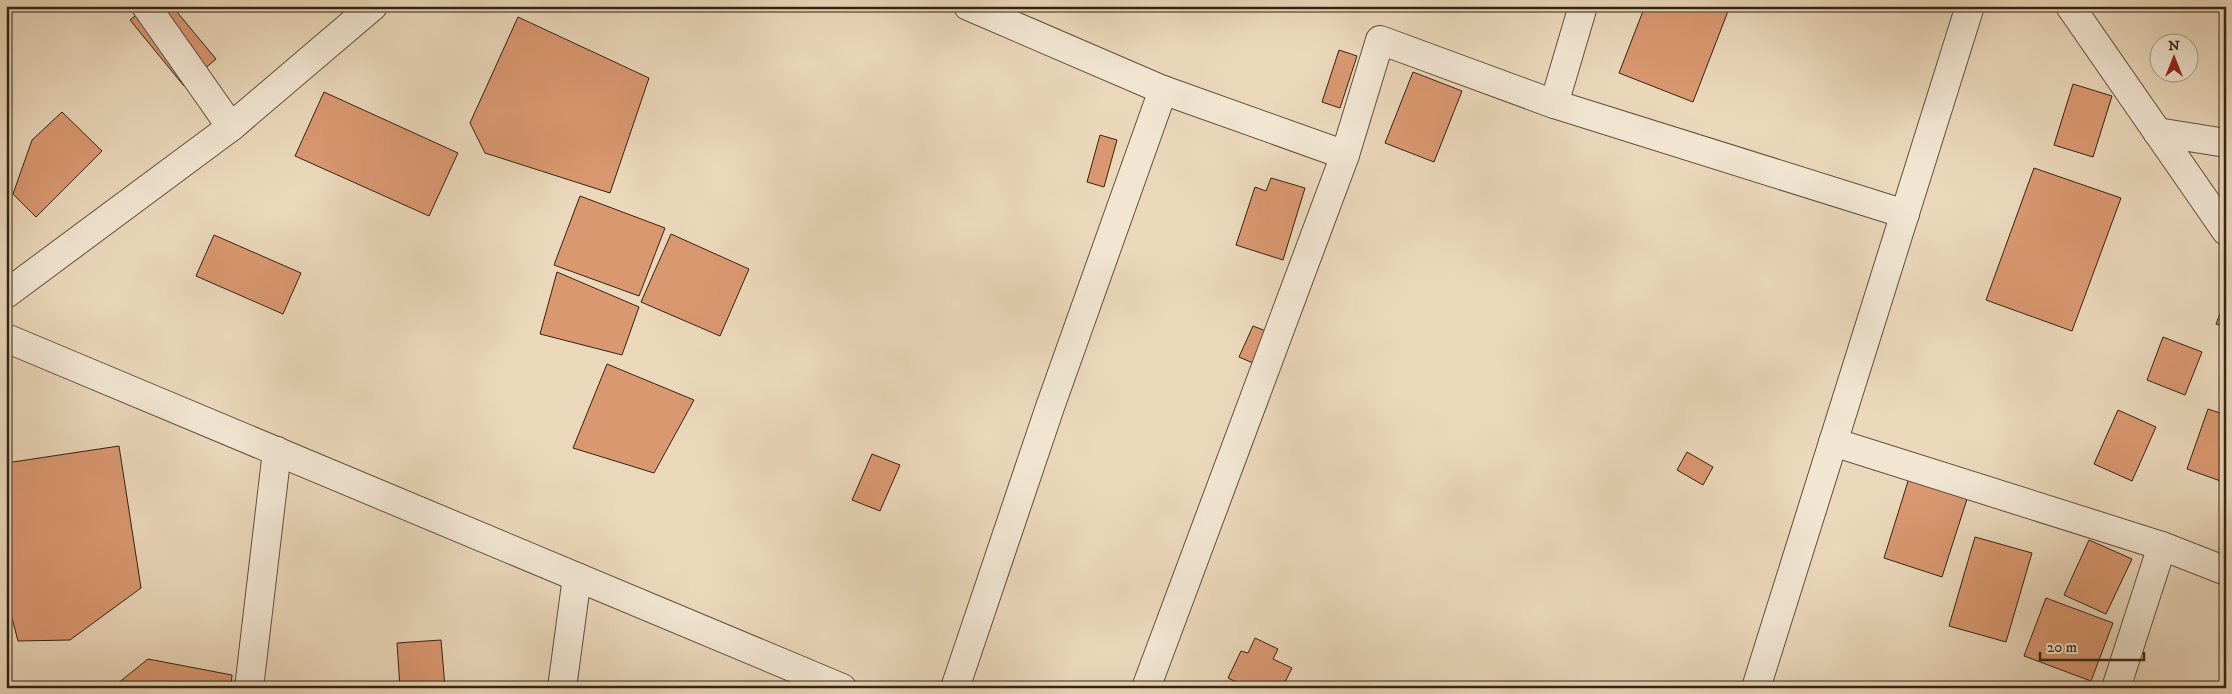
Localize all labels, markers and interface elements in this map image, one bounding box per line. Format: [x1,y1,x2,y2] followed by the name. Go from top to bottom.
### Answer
[2150,32,2200,82] north arrow
[2168,37,2180,55] text: N
[2040,629,2143,661] scale bar
[2047,638,2077,657] text: 20 m

